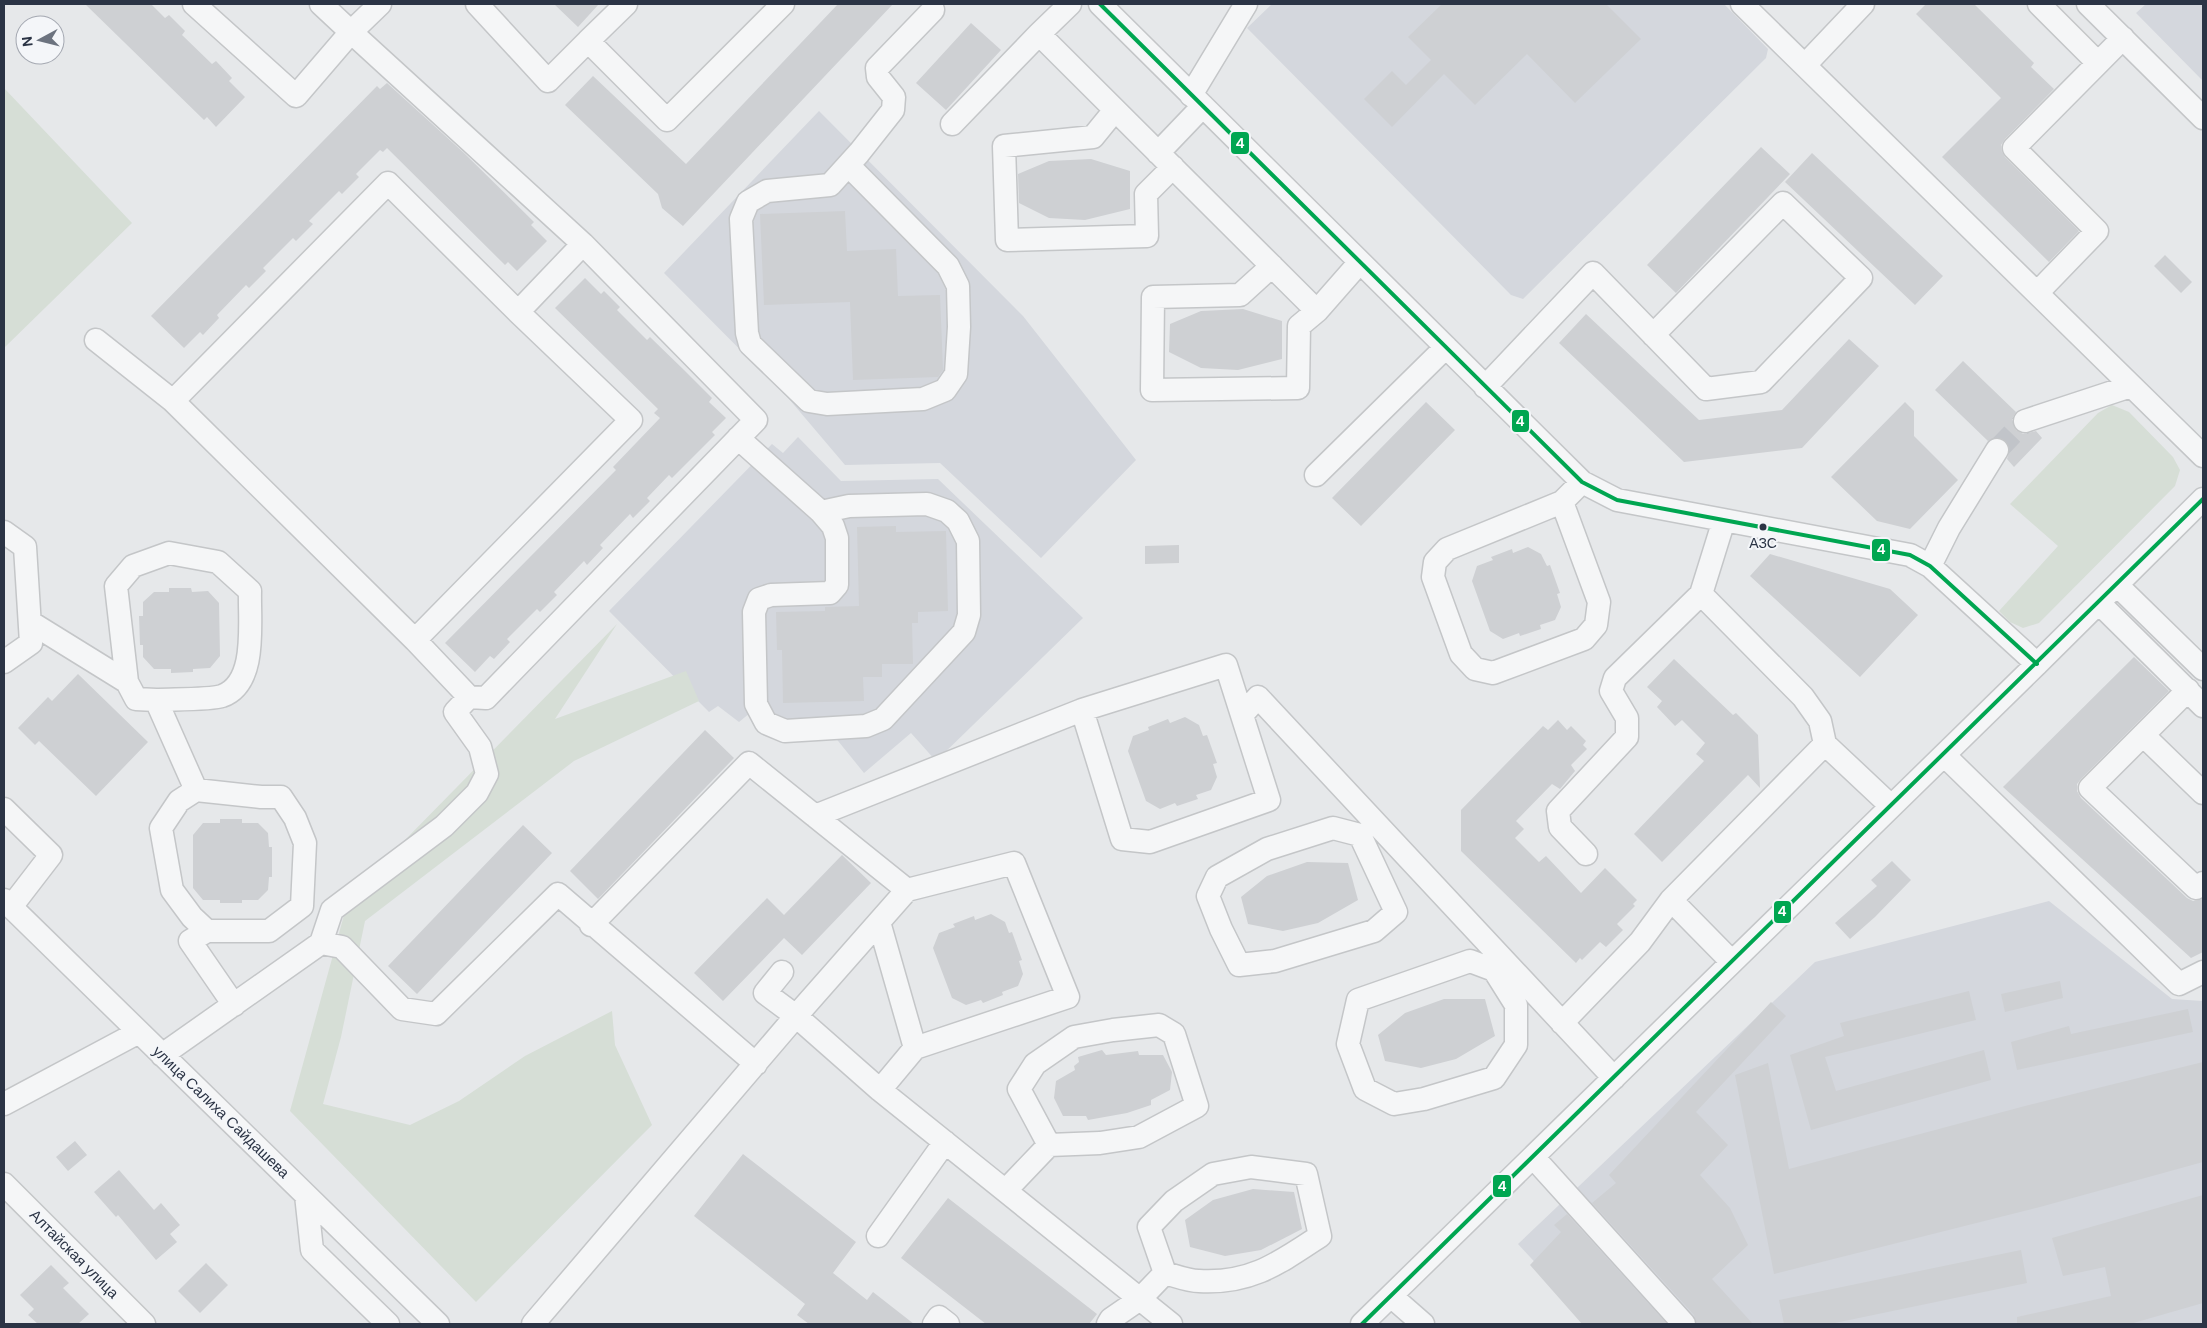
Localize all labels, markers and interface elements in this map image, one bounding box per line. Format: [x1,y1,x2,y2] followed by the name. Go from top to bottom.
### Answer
[15,15,65,65] north arrow
[18,35,37,48] text: N
[1230,131,1250,155] line badge: 4
[1235,134,1245,152] text: 4
[1511,409,1530,433] line badge: 4
[1515,412,1525,430] text: 4
[1758,522,1768,532] marker: АЗС
[1749,534,1777,552] place label: АЗС
[1871,538,1891,562] line badge: 4
[1876,540,1886,558] text: 4
[1773,900,1792,924] line badge: 4
[1777,902,1787,920] text: 4
[148,1041,294,1183] street label: улица Салиха Сайдашева
[1492,1174,1512,1198] line badge: 4
[1497,1177,1507,1195] text: 4
[25,1205,123,1303] street label: Алтайская улица

